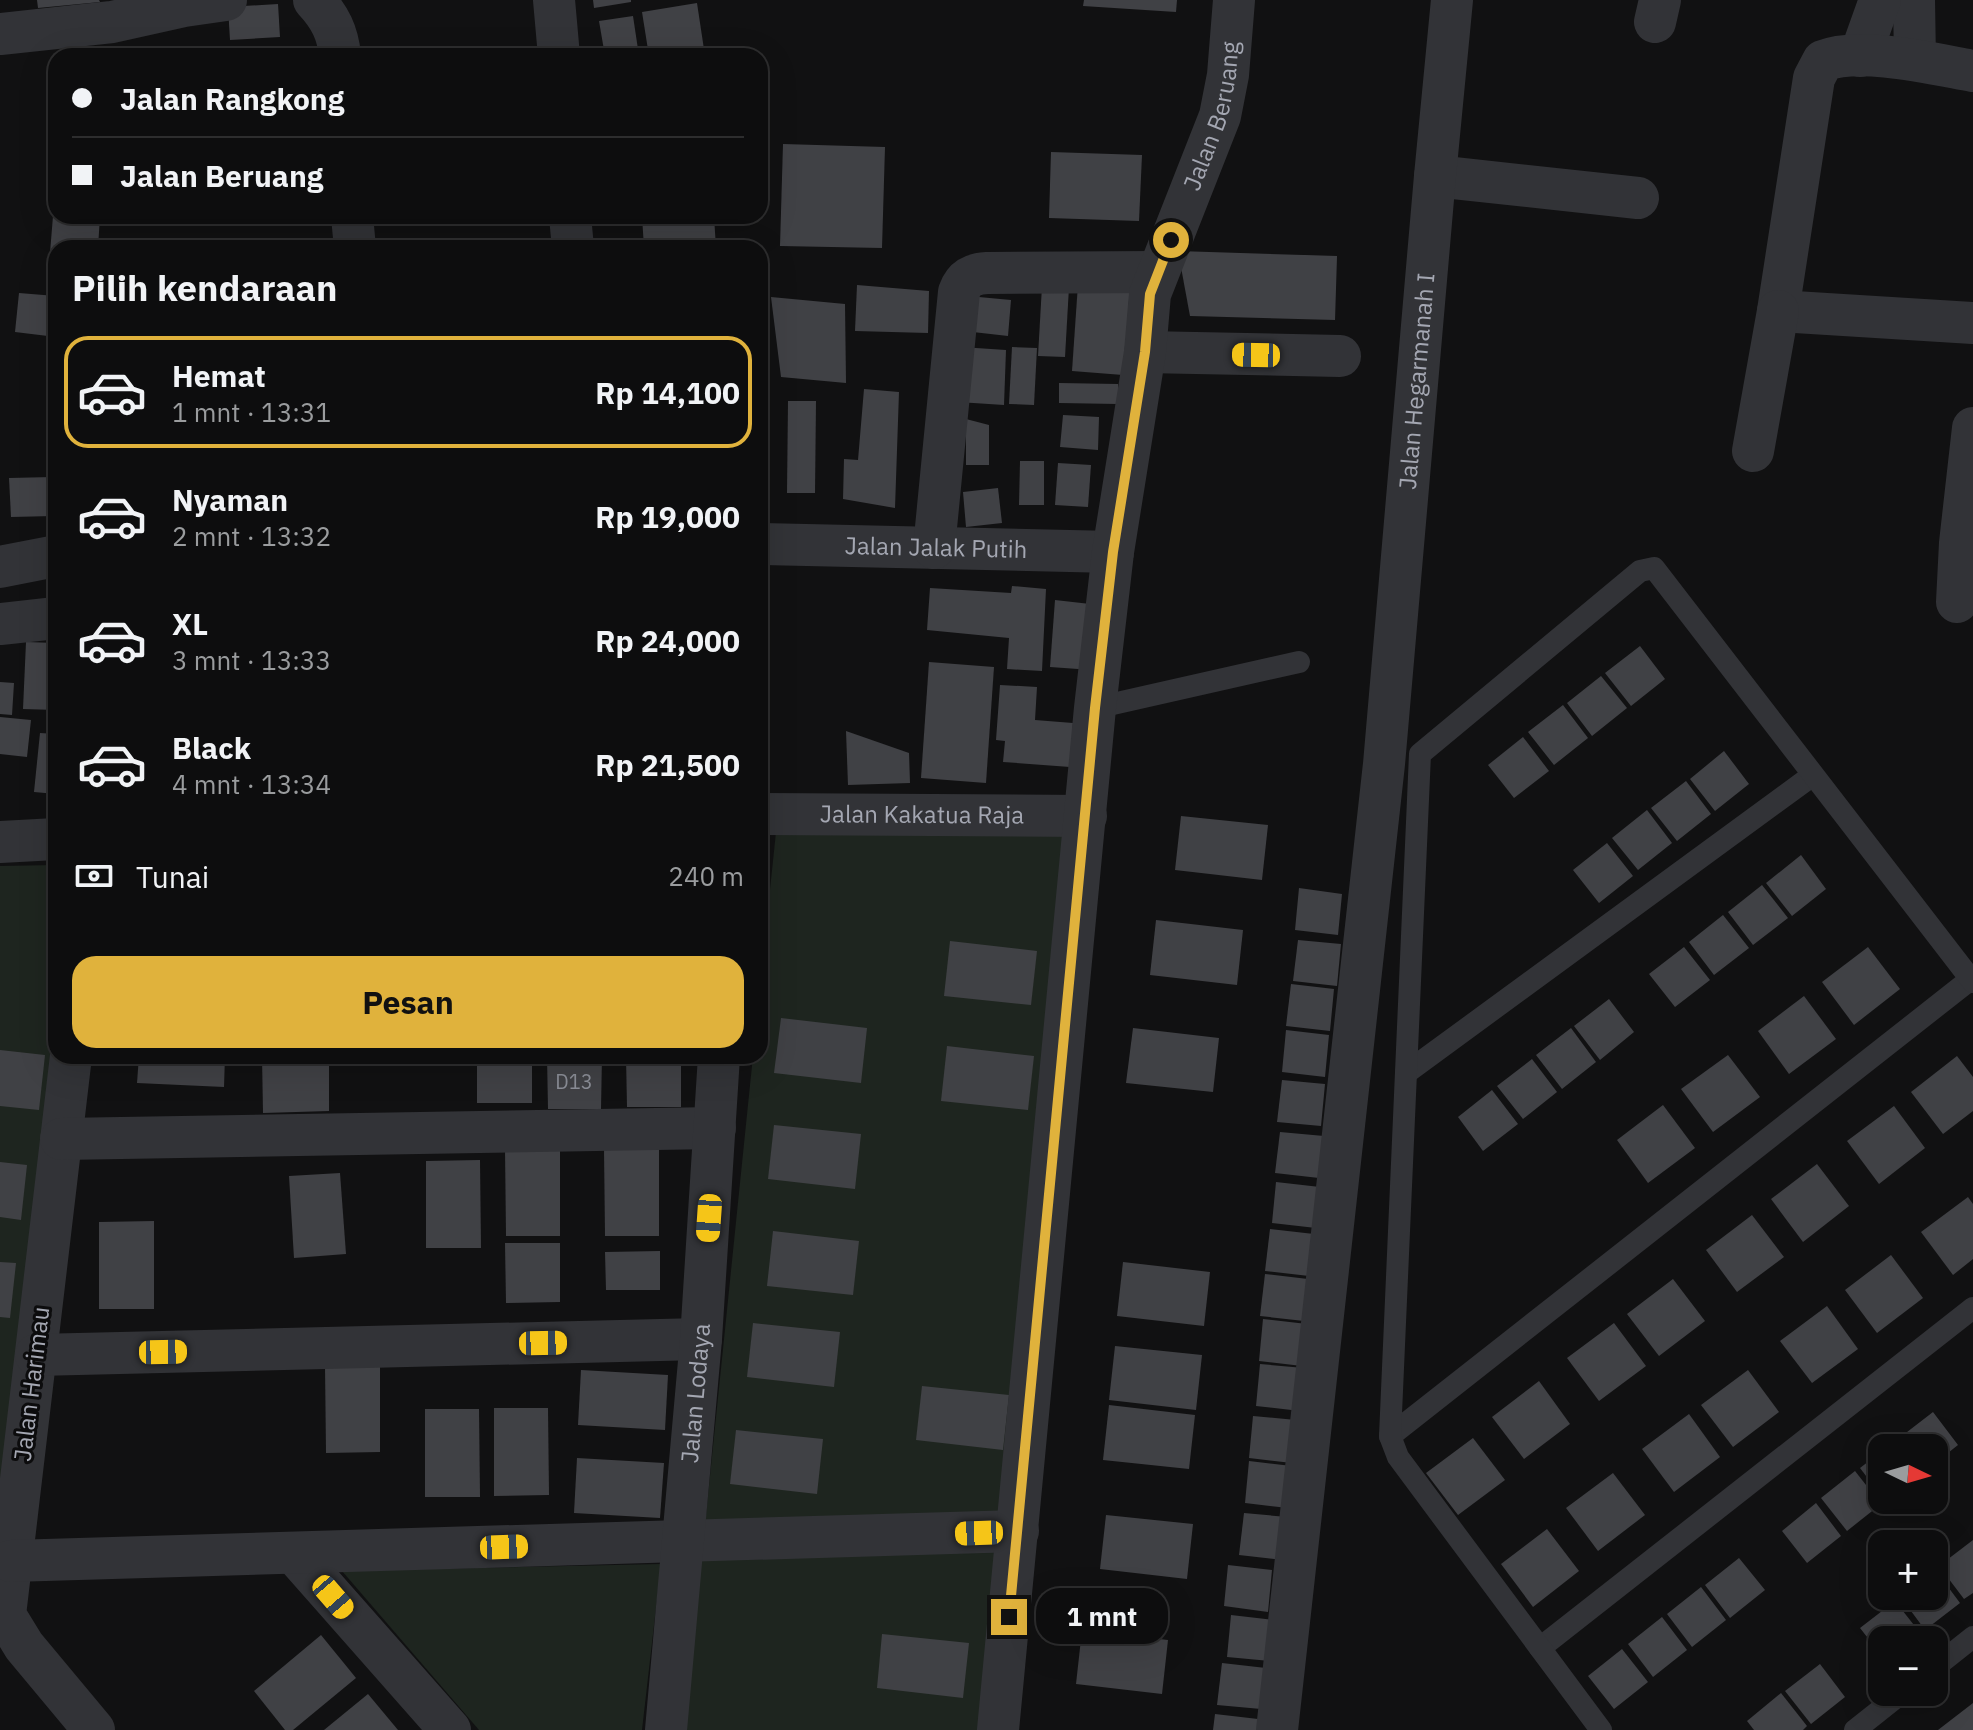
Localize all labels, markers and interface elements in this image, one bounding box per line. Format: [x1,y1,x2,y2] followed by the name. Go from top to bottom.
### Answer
[1175,40,1246,195] street label: Jalan Beruang
[120,79,344,118] text: Jalan Rangkong
[120,156,323,195] text: Jalan Beruang
[1153,222,1189,258] route start
[72,264,337,311] text: Pilih kendaraan
[1391,272,1442,491] street label: Jalan Hegarmanah I
[1232,343,1280,367] car
[76,356,148,428] icon: car
[172,356,266,395] text: Hemat
[595,373,740,412] text: Rp 14,100
[172,395,331,429] text: 1 mnt · 13:31
[76,480,148,552] icon: car
[172,480,288,519] text: Nyaman
[595,497,740,536] text: Rp 19,000
[172,519,331,553] text: 2 mnt · 13:32
[844,529,1028,565] street label: Jalan Jalak Putih
[76,604,148,676] icon: car
[172,604,208,643] text: XL
[595,621,740,660] text: Rp 24,000
[172,643,331,677] text: 3 mnt · 13:33
[76,728,148,800] icon: car
[172,728,251,767] text: Black
[595,745,740,784] text: Rp 21,500
[172,767,331,801] text: 4 mnt · 13:34
[820,797,1024,831] street label: Jalan Kakatua Raja
[72,854,116,898] icon: cash
[136,857,209,896] text: Tunai
[668,859,744,893] text: 240 m
[72,956,744,1048] button: Pesan
[555,1068,593,1095] house number: D13
[695,1193,723,1243] car
[6,1305,56,1463] street label: Jalan Harimau
[673,1322,717,1464] street label: Jalan Lodaya
[519,1331,567,1355] car
[139,1340,187,1364] car
[1868,1434,1948,1514] north arrow
[1868,1434,1948,1706] map controls
[955,1520,1003,1546] car
[1868,1530,1948,1610] button: +
[480,1534,528,1560] car
[308,1571,358,1623] car
[1037,1589,1169,1645] callout: 1 mnt
[991,1599,1027,1635] route end
[1067,1599,1137,1633] text: 1 mnt
[1868,1626,1948,1706] button: −

